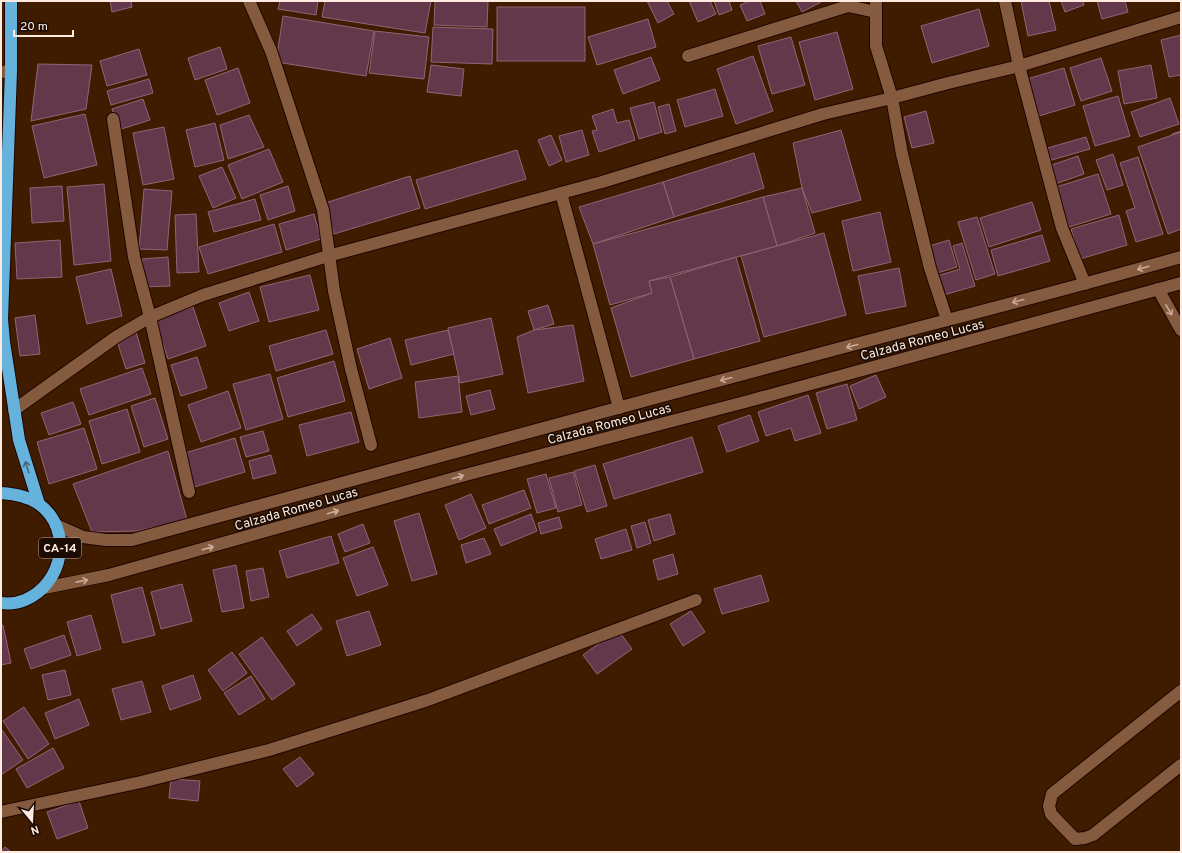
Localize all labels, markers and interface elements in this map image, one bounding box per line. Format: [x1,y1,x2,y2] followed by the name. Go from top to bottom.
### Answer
[14,12,73,38] scale bar
[20,19,48,35] text: 20 m
[1137,265,1150,272] one-way arrow
[1012,298,1025,305] one-way arrow
[1166,304,1174,316] one-way arrow
[859,317,986,365] street label: Calzada Romeo Lucas
[846,342,859,350] one-way arrow
[720,376,733,383] one-way arrow
[546,401,673,449] street label: Calzada Romeo Lucas
[23,461,30,474] one-way arrow
[452,473,465,480] one-way arrow
[233,485,360,535] street label: Calzada Romeo Lucas
[326,508,339,516] one-way arrow
[39,538,81,558] road number: CA-14
[201,544,214,551] one-way arrow
[75,576,88,584] one-way arrow
[12,801,52,841] north arrow
[29,822,41,837] text: N

